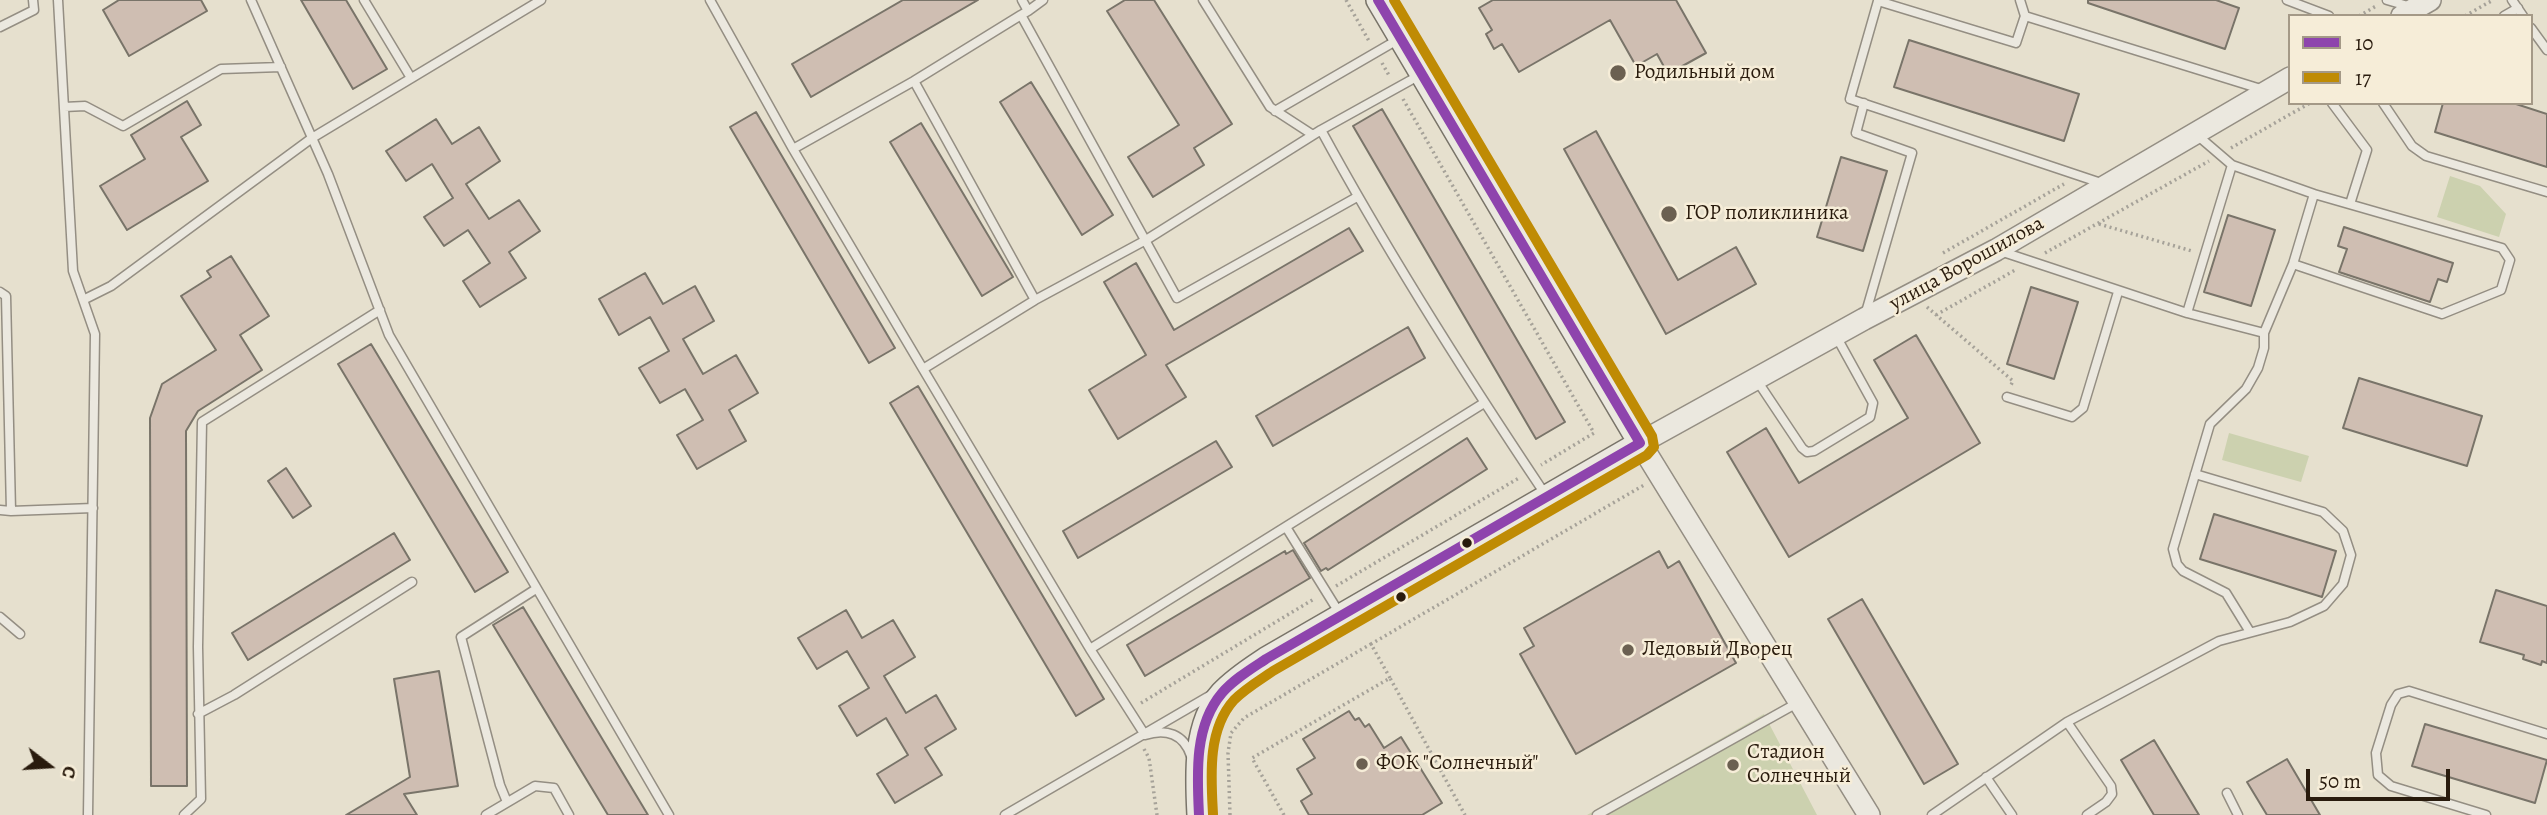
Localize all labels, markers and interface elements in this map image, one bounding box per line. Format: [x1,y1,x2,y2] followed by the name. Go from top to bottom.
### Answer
[2288,14,2533,105] legend
[2355,29,2373,57] text: 10
[1634,60,1775,86] place label: Родильный дом
[1608,63,1628,83] marker: Родильный дом
[2355,64,2371,92] text: 17
[1685,201,1849,227] place label: ГОР поликлиника
[1659,204,1679,224] marker: ГОР поликлиника
[1885,211,2049,317] street label: улица Ворошилова
[1460,536,1474,550] unlabelled marker
[1394,590,1408,604] unlabelled marker
[1642,637,1793,663] place label: Ледовый Дворец
[1620,642,1636,658] marker: Ледовый Дворец
[14,731,84,801] north arrow
[1747,740,1851,790] place label: Стадион Солнечный
[1376,751,1539,777] place label: ФОК "Солнечный"
[1354,756,1370,772] marker: ФОК "Солнечный"
[2309,756,2452,800] scale bar
[1725,757,1741,773] marker: Стадион Солнечный
[55,763,83,782] text: С
[2319,767,2361,795] text: 50 m

